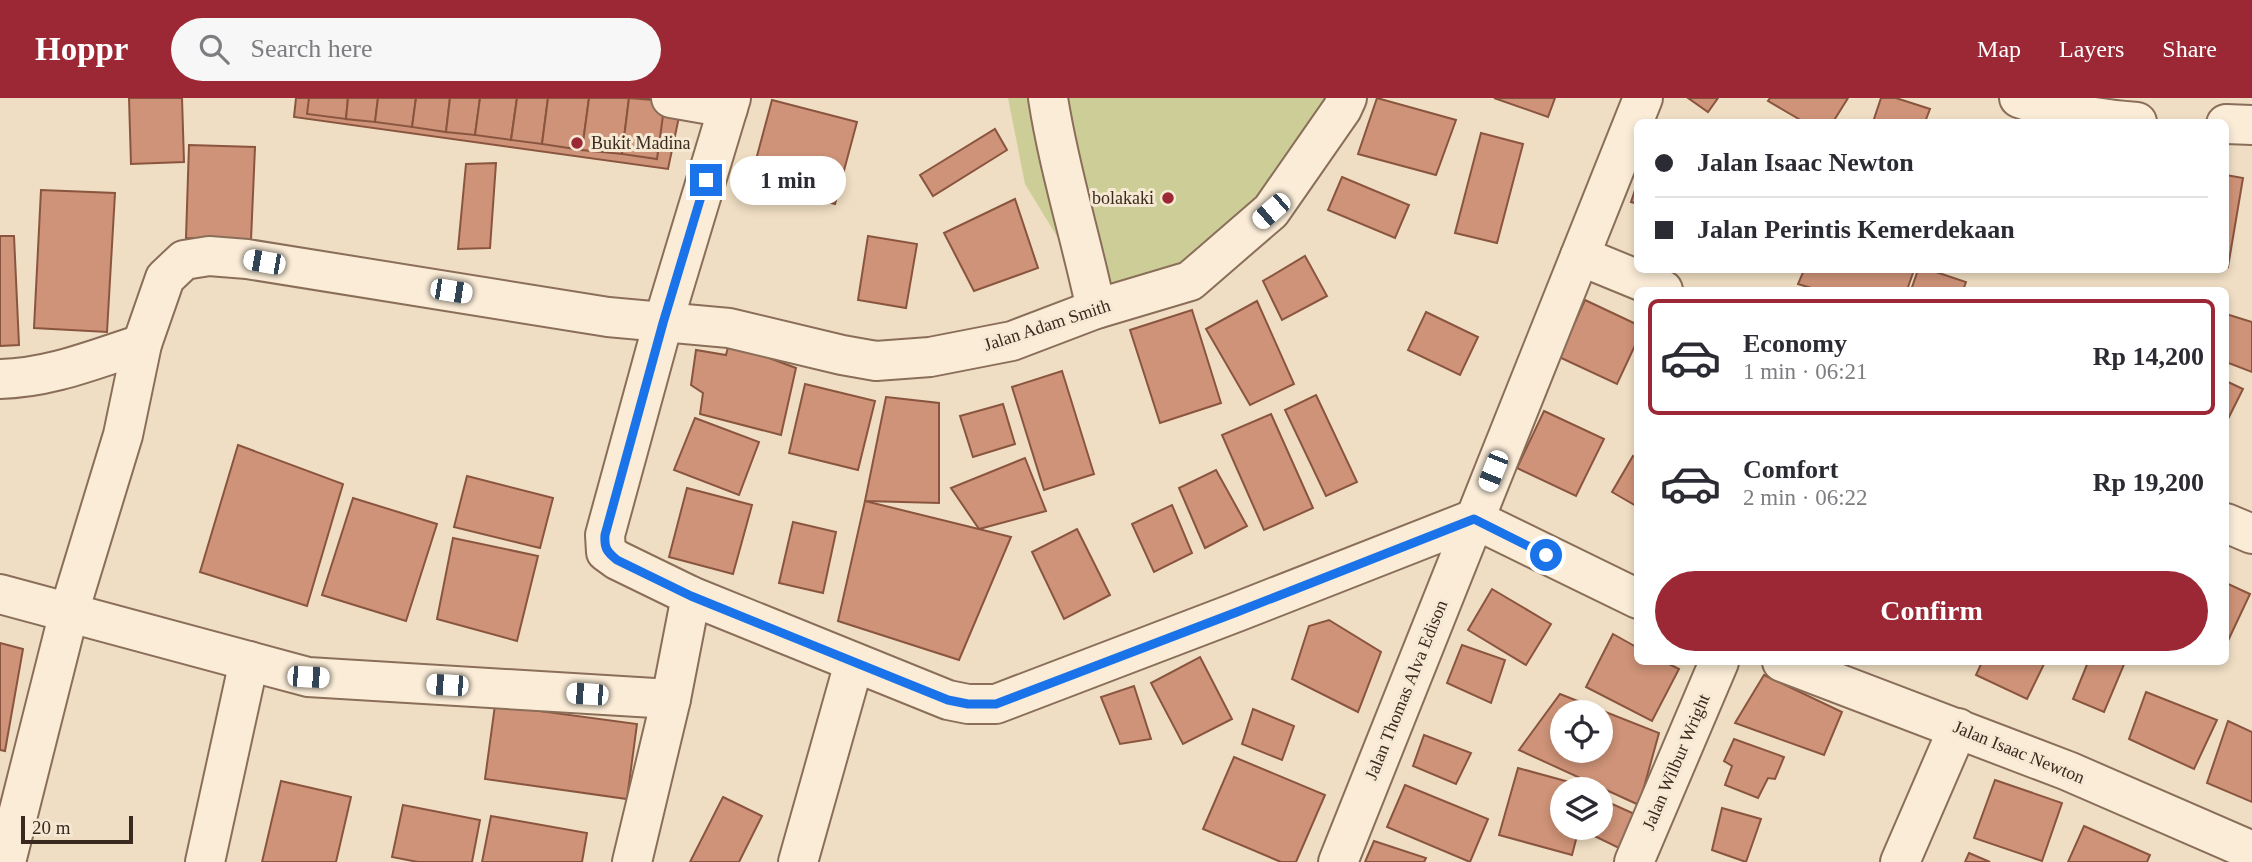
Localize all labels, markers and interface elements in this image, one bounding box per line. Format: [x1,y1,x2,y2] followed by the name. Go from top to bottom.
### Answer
[171,18,661,81] search box
[195,30,233,68] icon: search
[35,31,129,67] text: Hoppr
[251,34,373,63] text: Search here
[1977,36,2021,62] text: Map
[2059,36,2124,62] text: Layers
[2162,36,2217,62] text: Share
[591,133,691,153] place label: Bukit Madina
[569,135,585,151] marker: Bukit Madina
[1697,148,1914,177] text: Jalan Isaac Newton
[730,155,846,204] callout: 1 min
[690,164,722,196] route end
[760,168,816,193] text: 1 min
[1092,188,1154,208] place label: bolakaki
[1249,189,1294,233] car
[1160,190,1176,206] marker: bolakaki
[1697,215,2015,244] text: Jalan Perintis Kemerdekaan
[242,248,287,276] car
[429,277,474,305] car
[981,295,1113,355] street label: Jalan Adam Smith
[1659,326,1722,389] icon: car
[1743,329,1847,358] text: Economy
[2093,342,2204,371] text: Rp 14,200
[1743,359,1868,384] text: 1 min · 06:21
[1476,448,1511,494] car
[1659,452,1722,515] icon: car
[1743,455,1838,484] text: Comfort
[2093,468,2204,497] text: Rp 19,200
[1743,485,1868,510] text: 2 min · 06:22
[1530,539,1562,571] route start
[1655,571,2208,651] button: Confirm
[1361,597,1451,783] street label: Jalan Thomas Alva Edison
[287,665,330,689] car
[426,673,469,697] car
[566,682,609,706] car
[1638,691,1714,833] street label: Jalan Wilbur Wright
[1550,700,1613,840] map controls
[1550,700,1613,763] button: locate
[1950,717,2088,787] street label: Jalan Isaac Newton
[1550,777,1613,840] button: layers
[21,813,133,845] scale bar
[32,817,71,838] text: 20 m

